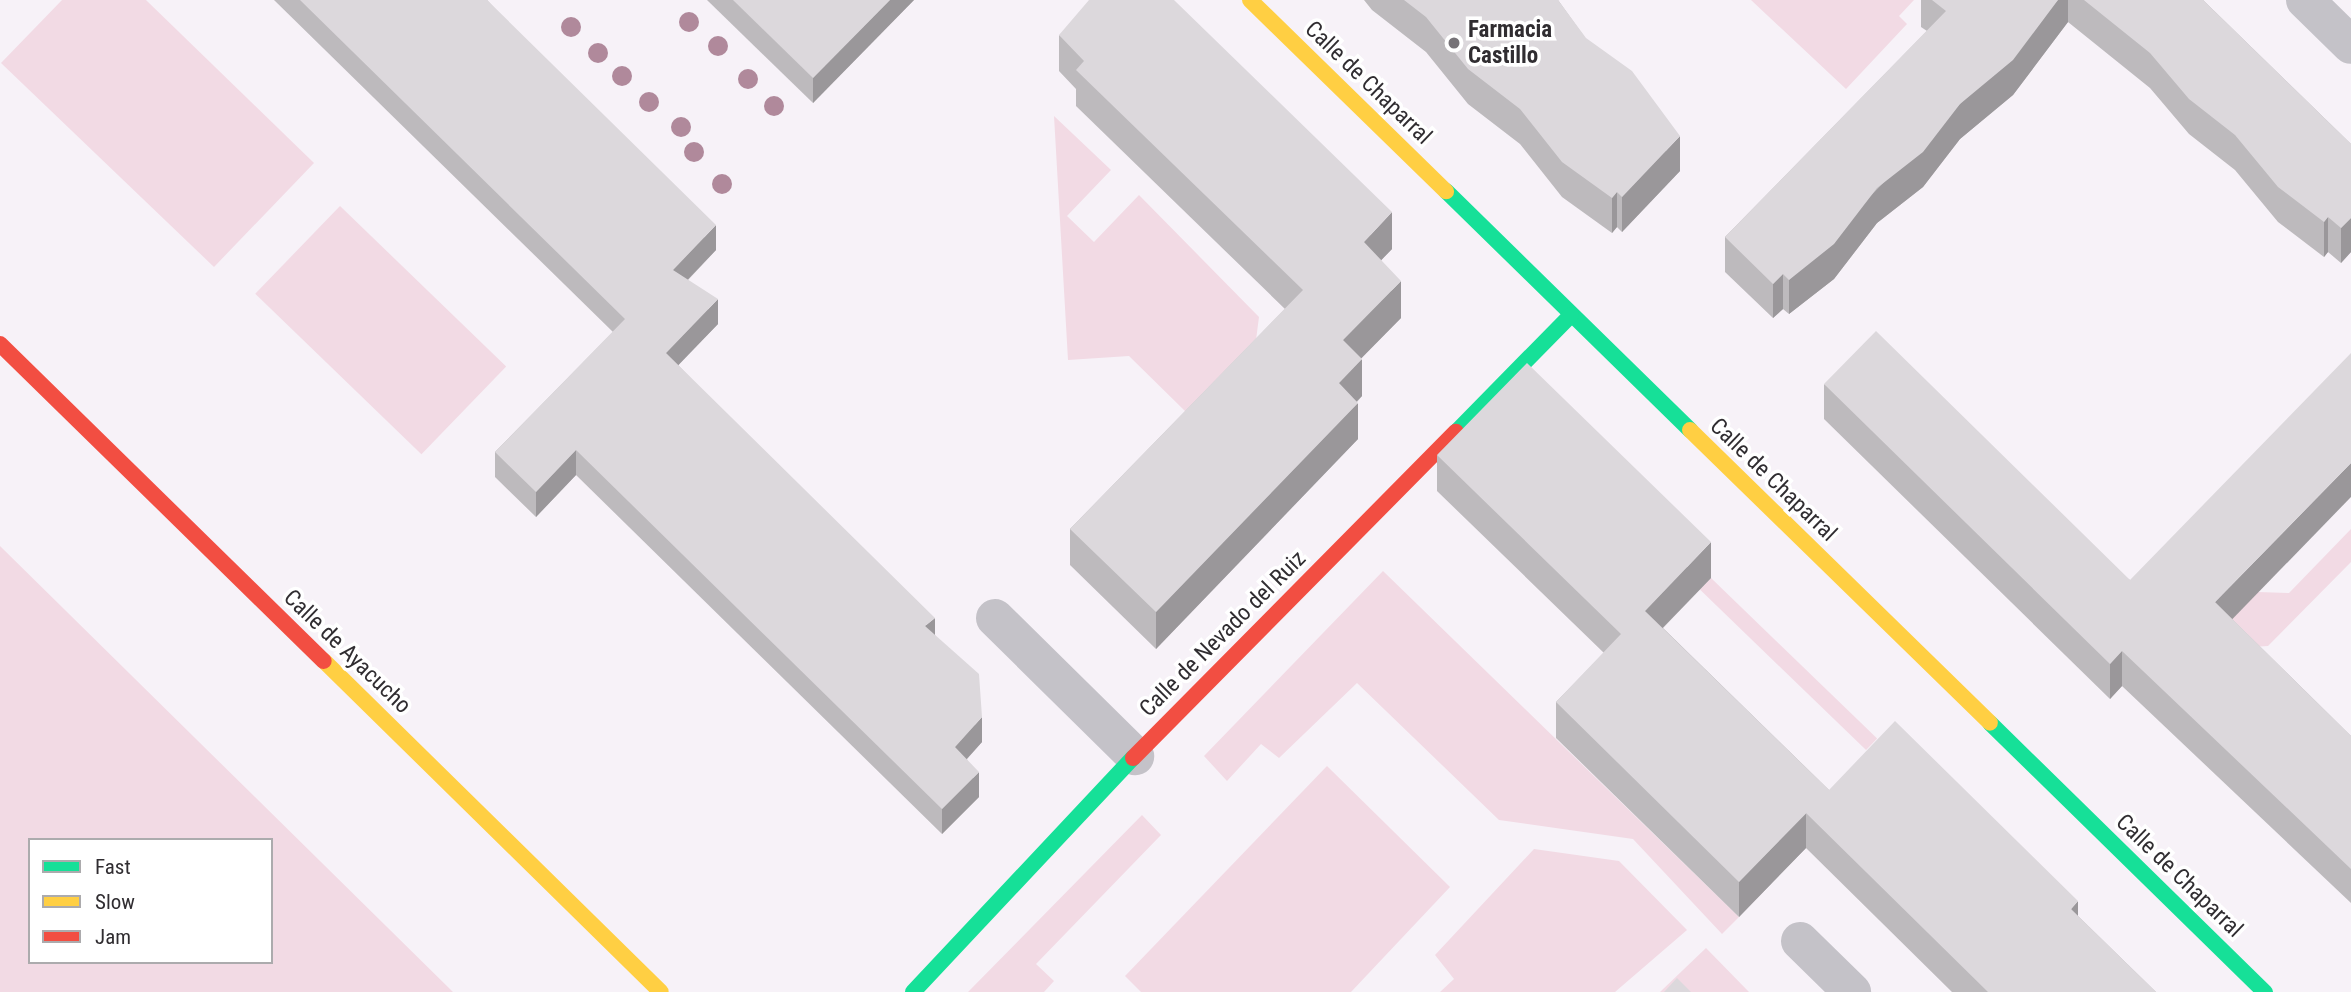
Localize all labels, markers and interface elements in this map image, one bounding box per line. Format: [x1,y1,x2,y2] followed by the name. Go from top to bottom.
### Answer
[1299,16,1437,150] street label: Calle de Chaparral
[1468,16,1552,70] place label: Farmacia Castillo
[1446,35,1462,51] marker: Farmacia Castillo
[1704,413,1842,547] street label: Calle de Chaparral
[1134,545,1312,723] street label: Calle de Nevado del Ruiz
[278,584,416,720] street label: Calle de Ayacucho
[2110,809,2248,943] street label: Calle de Chaparral
[28,838,273,964] legend
[95,855,131,879] text: Fast
[95,890,135,914] text: Slow
[95,925,131,949] text: Jam

